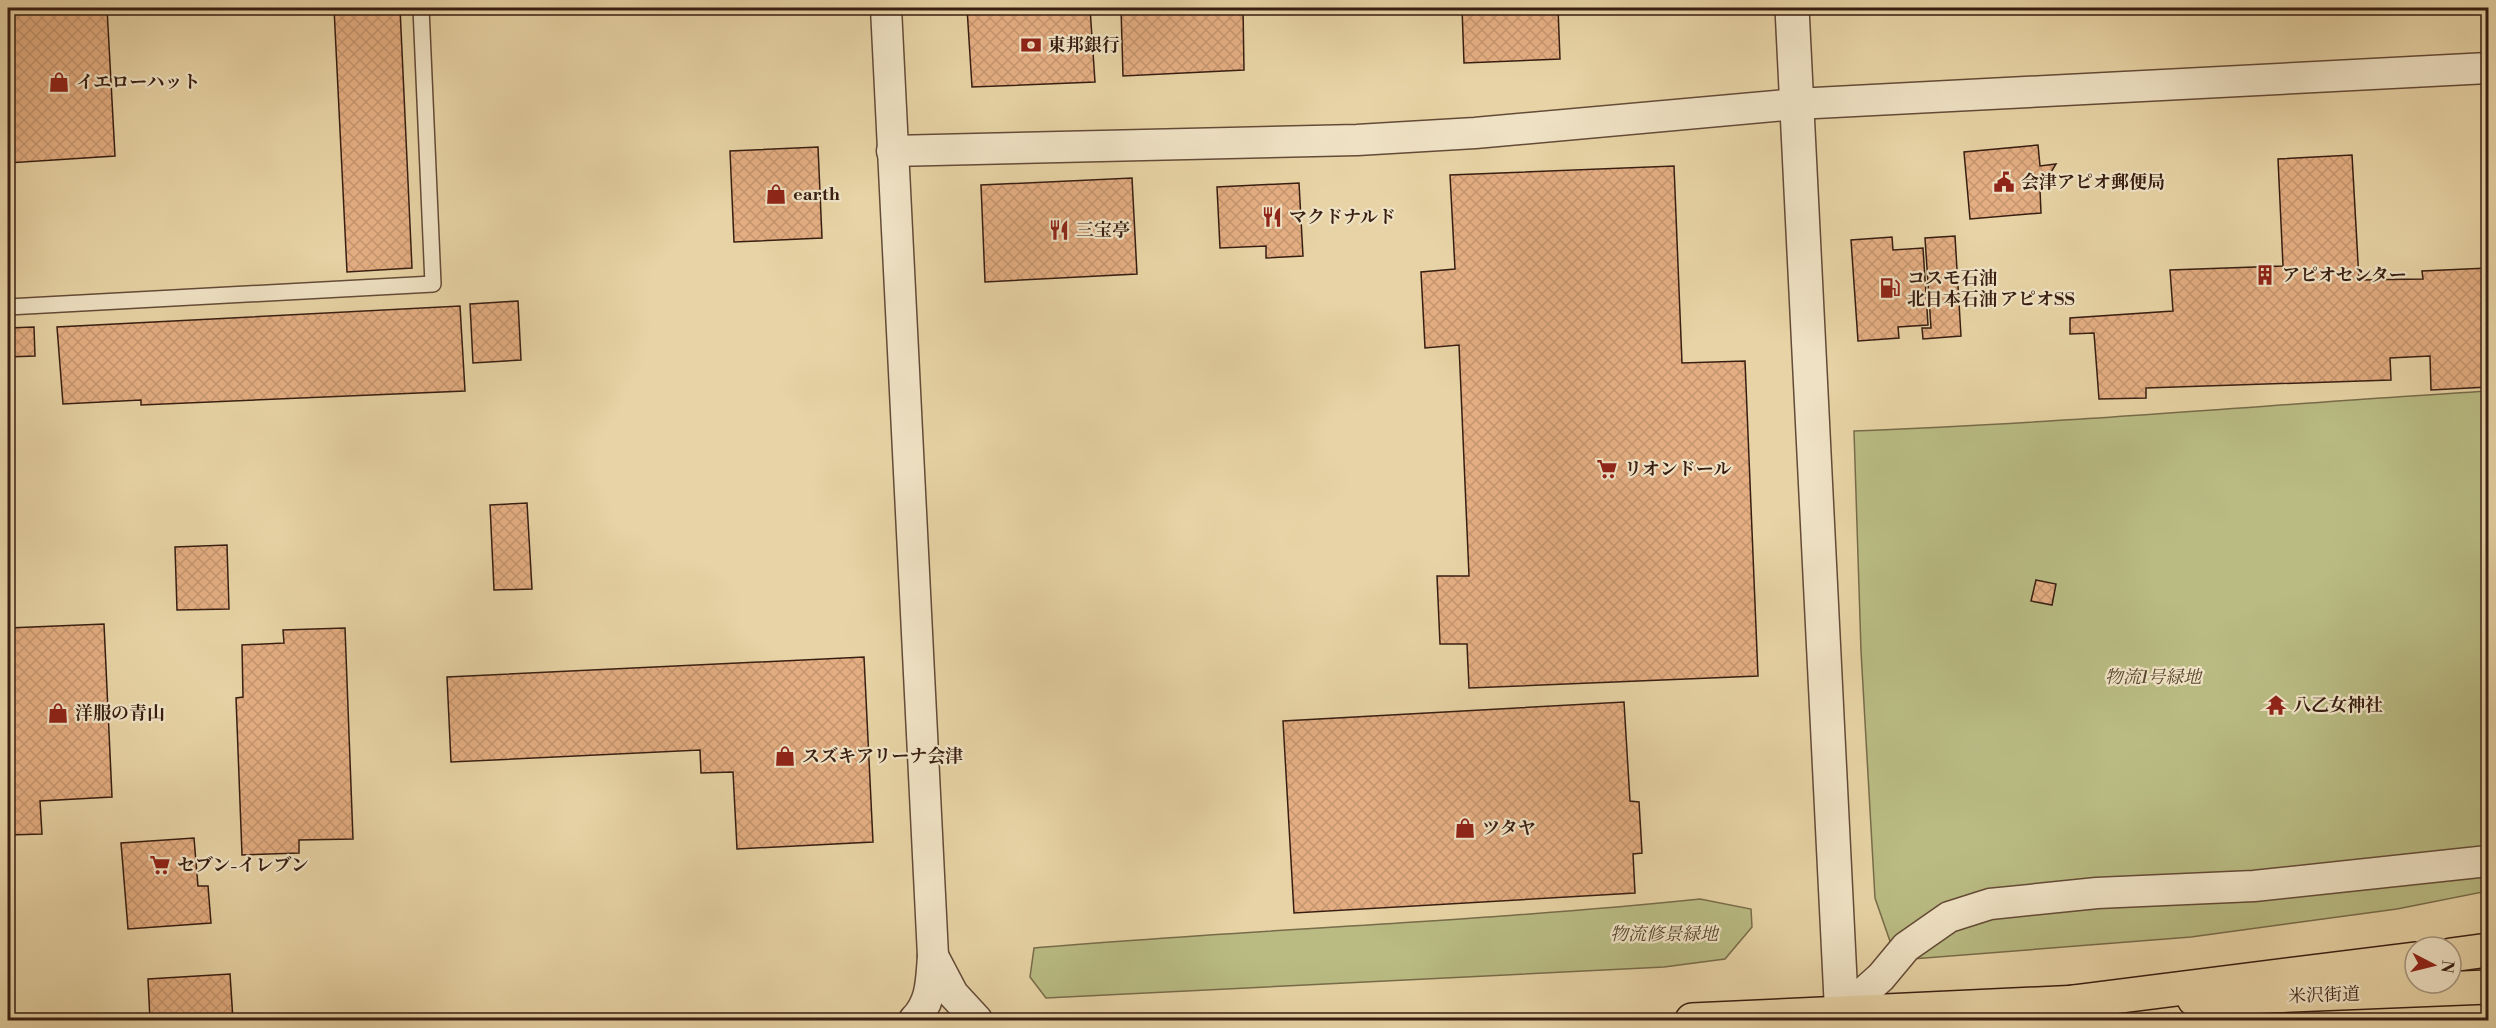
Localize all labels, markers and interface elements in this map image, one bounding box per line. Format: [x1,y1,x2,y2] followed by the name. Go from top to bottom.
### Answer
[1019,33,1043,57] bank icon: 東邦銀行
[1048,34,1120,57] place label: 東邦銀行
[47,70,71,94] shop icon: イエローハット
[76,71,200,94] place label: イエローハット
[1992,170,2016,194] public building icon: 会津アピオ郵便局
[2021,171,2165,194] place label: 会津アピオ郵便局
[764,182,788,206] shop icon: earth
[793,183,840,206] place label: earth
[1260,205,1284,229] restaurant icon: マクドナルド
[1289,206,1396,229] place label: マクドナルド
[1047,218,1071,242] restaurant icon: 三宝亭
[1076,219,1130,242] place label: 三宝亭
[2253,263,2277,287] building icon: アピオセンター
[2282,264,2407,287] place label: アピオセンター
[1907,267,2075,311] place label: コスモ石油 北日本石油 アピオSS
[1878,276,1902,300] fuel station icon: コスモ石油 北日本石油 アピオSS
[1595,457,1619,481] supermarket icon: リオンドール
[1624,458,1731,481] place label: リオンドール
[2105,666,2203,689] park label: 物流1号緑地
[2264,693,2288,717] temple icon: 八乙女神社
[2293,694,2383,717] place label: 八乙女神社
[46,701,70,725] shop icon: 洋服の青山
[75,702,165,725] place label: 洋服の青山
[773,744,797,768] shop icon: スズキアリーナ会津
[802,745,963,768] place label: スズキアリーナ会津
[1453,816,1477,840] shop icon: ツタヤ
[1482,817,1536,840] place label: ツタヤ
[148,853,172,877] supermarket icon: セブン-イレブン
[177,854,309,877] place label: セブン-イレブン
[1610,923,1720,946] park label: 物流修景緑地
[2403,935,2463,995] north arrow
[2436,959,2458,975] text: N
[2288,983,2360,1008] street label: 米沢街道

